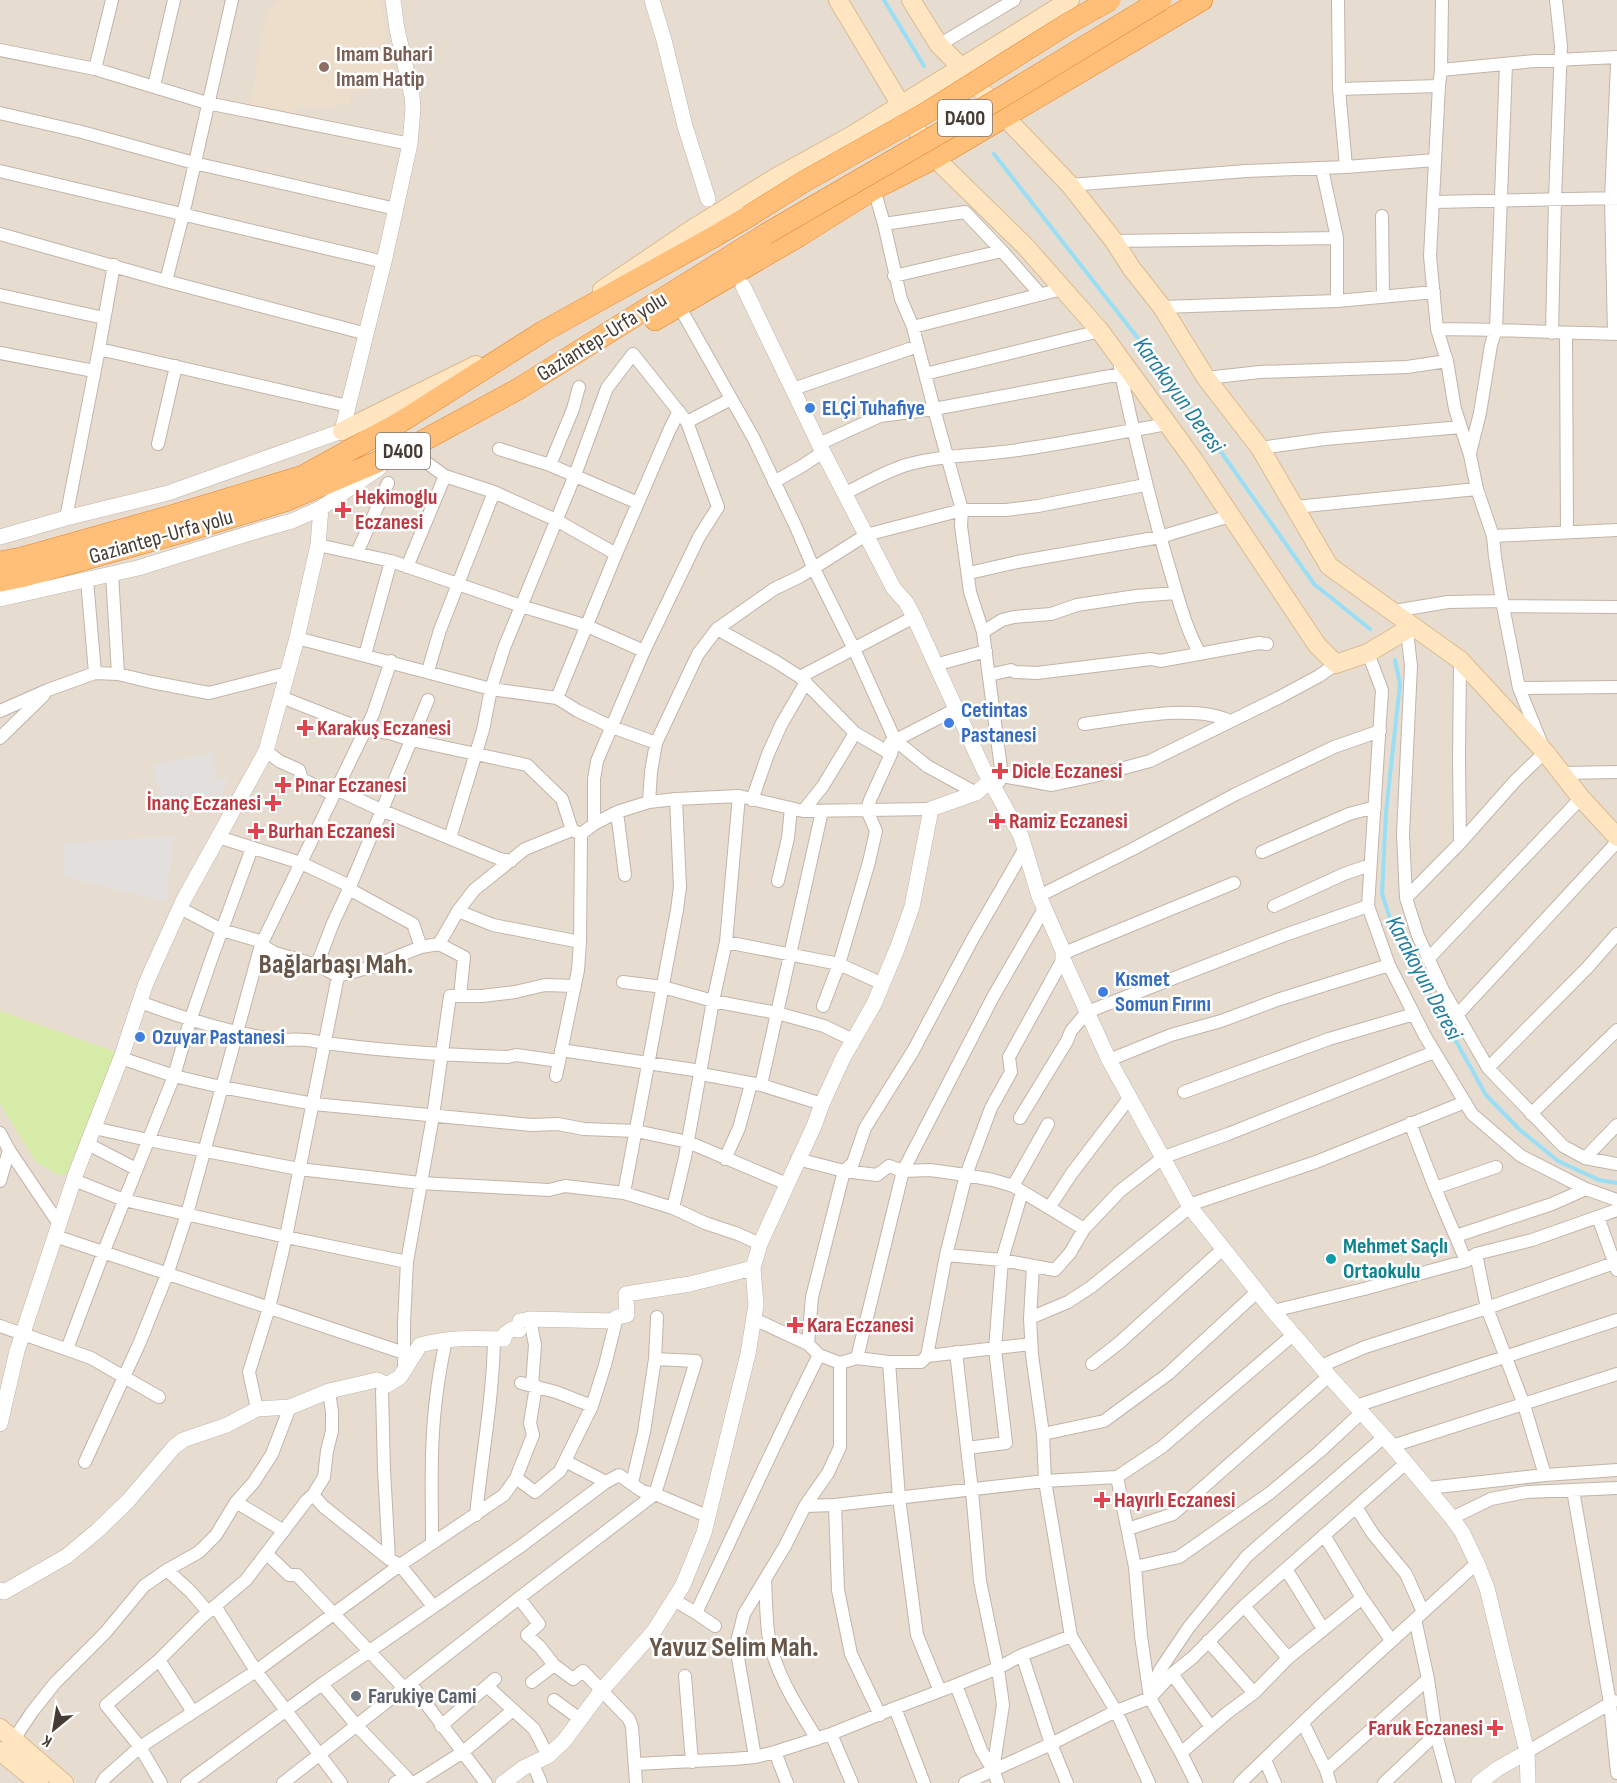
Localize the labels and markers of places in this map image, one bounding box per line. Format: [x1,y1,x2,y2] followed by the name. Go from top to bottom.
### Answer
[336,41,433,93] place label: Imam Buhari Imam Hatip
[317,60,331,74] marker: Imam Buhari Imam Hatip
[822,395,925,422] place label: ELÇİ Tuhafiye
[803,401,817,415] marker: ELÇİ Tuhafiye
[355,484,437,536] place label: Hekimoglu Eczanesi
[336,503,350,517] marker: Hekimoglu Eczanesi
[961,697,1036,749] place label: Cetintas Pastanesi
[317,715,451,742] place label: Karakuş Eczanesi
[942,716,956,730] marker: Cetintas Pastanesi
[298,721,312,735] marker: Karakuş Eczanesi
[1012,758,1123,785] place label: Dicle Eczanesi
[993,764,1007,778] marker: Dicle Eczanesi
[295,772,406,799] place label: Pınar Eczanesi
[276,778,290,792] marker: Pınar Eczanesi
[147,790,261,817] place label: İnanç Eczanesi
[266,796,280,810] marker: İnanç Eczanesi
[1009,808,1128,835] place label: Ramiz Eczanesi
[990,814,1004,828] marker: Ramiz Eczanesi
[268,818,395,845] place label: Burhan Eczanesi
[249,824,263,838] marker: Burhan Eczanesi
[1115,966,1211,1018] place label: Kısmet Somun Fırını
[1096,985,1110,999] marker: Kısmet Somun Fırını
[152,1024,285,1051] place label: Ozuyar Pastanesi
[133,1030,147,1044] marker: Ozuyar Pastanesi
[1343,1233,1448,1285] place label: Mehmet Saçlı Ortaokulu
[1324,1252,1338,1266] marker: Mehmet Saçlı Ortaokulu
[807,1312,914,1339] place label: Kara Eczanesi
[788,1318,802,1332] marker: Kara Eczanesi
[1114,1487,1235,1514] place label: Hayırlı Eczanesi
[1095,1493,1109,1507] marker: Hayırlı Eczanesi
[368,1683,477,1710] place label: Farukiye Cami
[349,1689,363,1703] marker: Farukiye Cami
[1368,1715,1483,1742] place label: Faruk Eczanesi
[1488,1721,1502,1735] marker: Faruk Eczanesi

